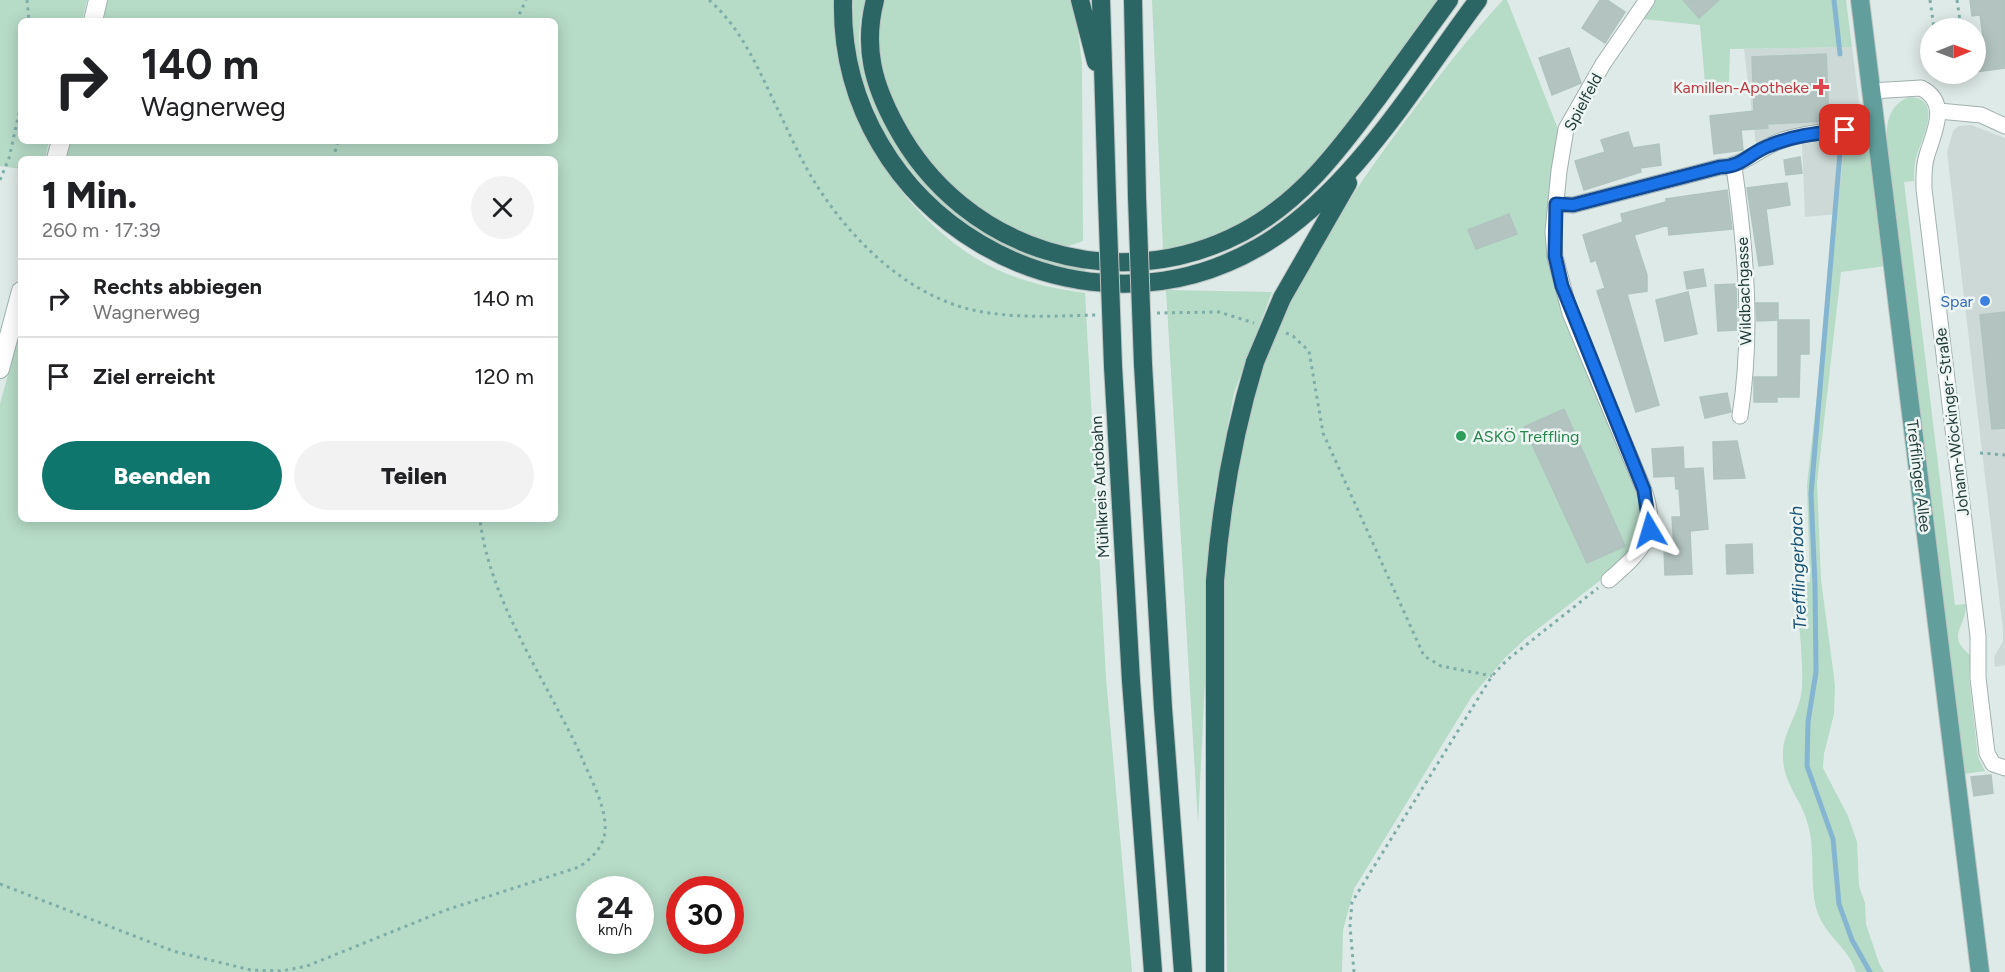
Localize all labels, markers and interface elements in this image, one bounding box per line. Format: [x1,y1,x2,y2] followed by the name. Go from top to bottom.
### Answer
[1920,18,1986,84] north arrow
[1920,18,1986,84] map controls
[141,39,259,90] text: 140 m
[42,42,120,120] icon: right
[1560,70,1606,134] street label: Spielfeld
[1673,78,1809,97] place label: Kamillen-Apotheke
[1814,80,1828,94] marker: Kamillen-Apotheke
[141,90,286,123] text: Wagnerweg
[1819,104,1870,155] pin
[1828,113,1861,146] icon: arrive
[42,174,137,217] text: 1 Min.
[471,176,534,239] button: close
[42,218,161,242] text: 260 m · 17:39
[1733,236,1755,345] street label: Wildbachgasse
[93,273,262,300] text: Rechts abbiegen
[42,282,75,315] icon: right
[473,285,534,312] text: 140 m
[1940,292,1974,311] place label: Spar
[1978,294,1992,308] marker: Spar
[93,300,200,324] text: Wagnerweg
[1931,326,1973,517] street label: Johann-Wöckinger-Straße
[42,360,75,393] icon: arrive
[93,363,216,390] text: Ziel erreicht
[474,363,534,390] text: 120 m
[1087,415,1113,559] street label: Mühlkreis Autobahn
[1903,419,1935,534] street label: Trefflinger Allee
[1473,427,1579,446] place label: ASKÖ Treffling
[1454,429,1468,443] marker: ASKÖ Treffling
[42,441,282,510] button: Beenden
[294,441,534,510] button: Teilen
[1618,498,1682,562] position arrow
[1785,506,1811,630] water label: Trefflingerbach
[666,876,744,954] speed limit sign: 30
[597,889,633,926] text: 24
[598,921,632,939] text: km/h

